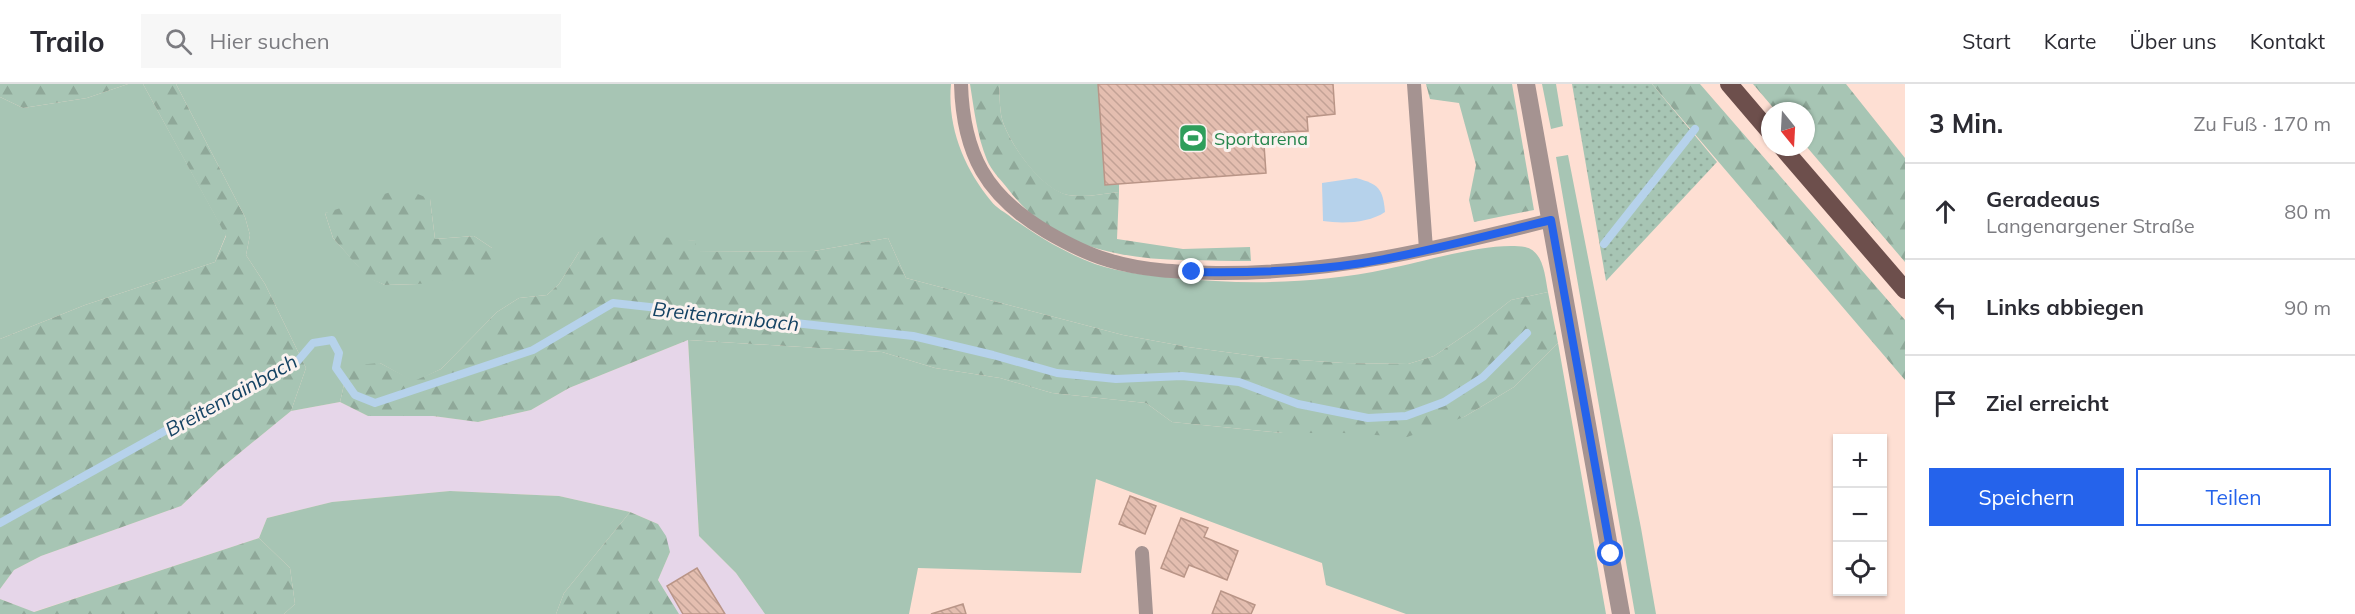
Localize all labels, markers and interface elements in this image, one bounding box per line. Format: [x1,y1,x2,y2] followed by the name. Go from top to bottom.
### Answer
[141,14,561,68] search box
[30,24,105,59] text: Trailo
[162,25,195,58] icon: search
[210,27,330,55] text: Hier suchen
[1962,28,2011,54] text: Start
[2044,28,2096,54] text: Karte
[2129,28,2217,54] text: Über uns
[2250,28,2325,54] text: Kontakt
[1761,102,1815,156] north arrow
[1929,107,2003,140] text: 3 Min.
[2193,111,2331,136] text: Zu Fuß · 170 m
[1177,122,1209,154] sports icon: Sportarena
[1214,127,1308,150] place label: Sportarena
[1986,185,2100,213] text: Geradeaus
[1929,195,1962,228] icon: ahead
[2284,199,2331,224] text: 80 m
[1986,213,2195,238] text: Langenargener Straße
[1178,258,1204,284] route end
[1929,291,1962,324] icon: left
[1986,293,2144,321] text: Links abbiegen
[2284,295,2331,320] text: 90 m
[652,296,800,336] water label: Breitenrainbach
[161,348,301,442] water label: Breitenrainbach
[1929,387,1962,420] icon: arrive
[1986,389,2109,417] text: Ziel erreicht
[1833,434,1887,596] map controls
[1833,434,1887,488] button: +
[1929,468,2124,526] button: Speichern
[2136,468,2331,526] button: Teilen
[1833,488,1887,542] button: −
[1597,540,1623,566] route start
[1833,542,1887,596] button: locate

